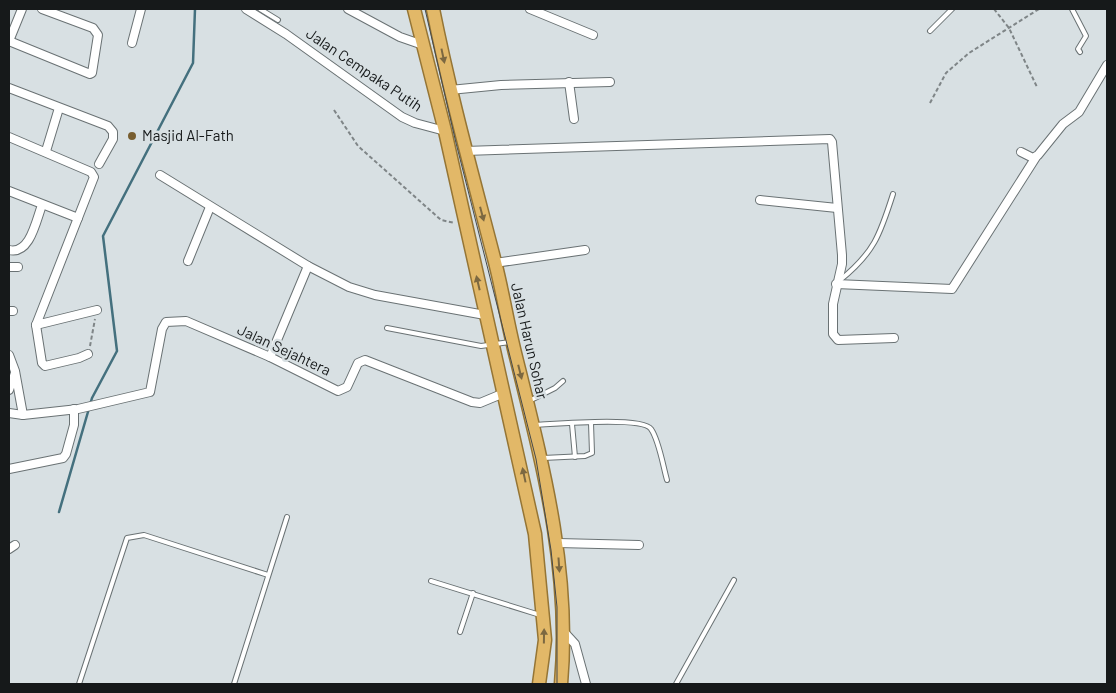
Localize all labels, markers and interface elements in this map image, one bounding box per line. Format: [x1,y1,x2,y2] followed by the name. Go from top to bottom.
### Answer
[303,24,426,115] street label: Jalan Cempaka Putih
[439,49,447,65] one-way arrow
[142,126,234,144] place label: Masjid Al-Fath
[126,130,138,142] marker: Masjid Al-Fath
[478,207,486,222] one-way arrow
[474,275,482,290] one-way arrow
[508,281,552,401] street label: Jalan Harun Sohar
[235,320,334,379] street label: Jalan Sejahtera
[516,365,524,380] one-way arrow
[520,468,528,483] one-way arrow
[556,558,564,574] one-way arrow
[541,628,549,644] one-way arrow

